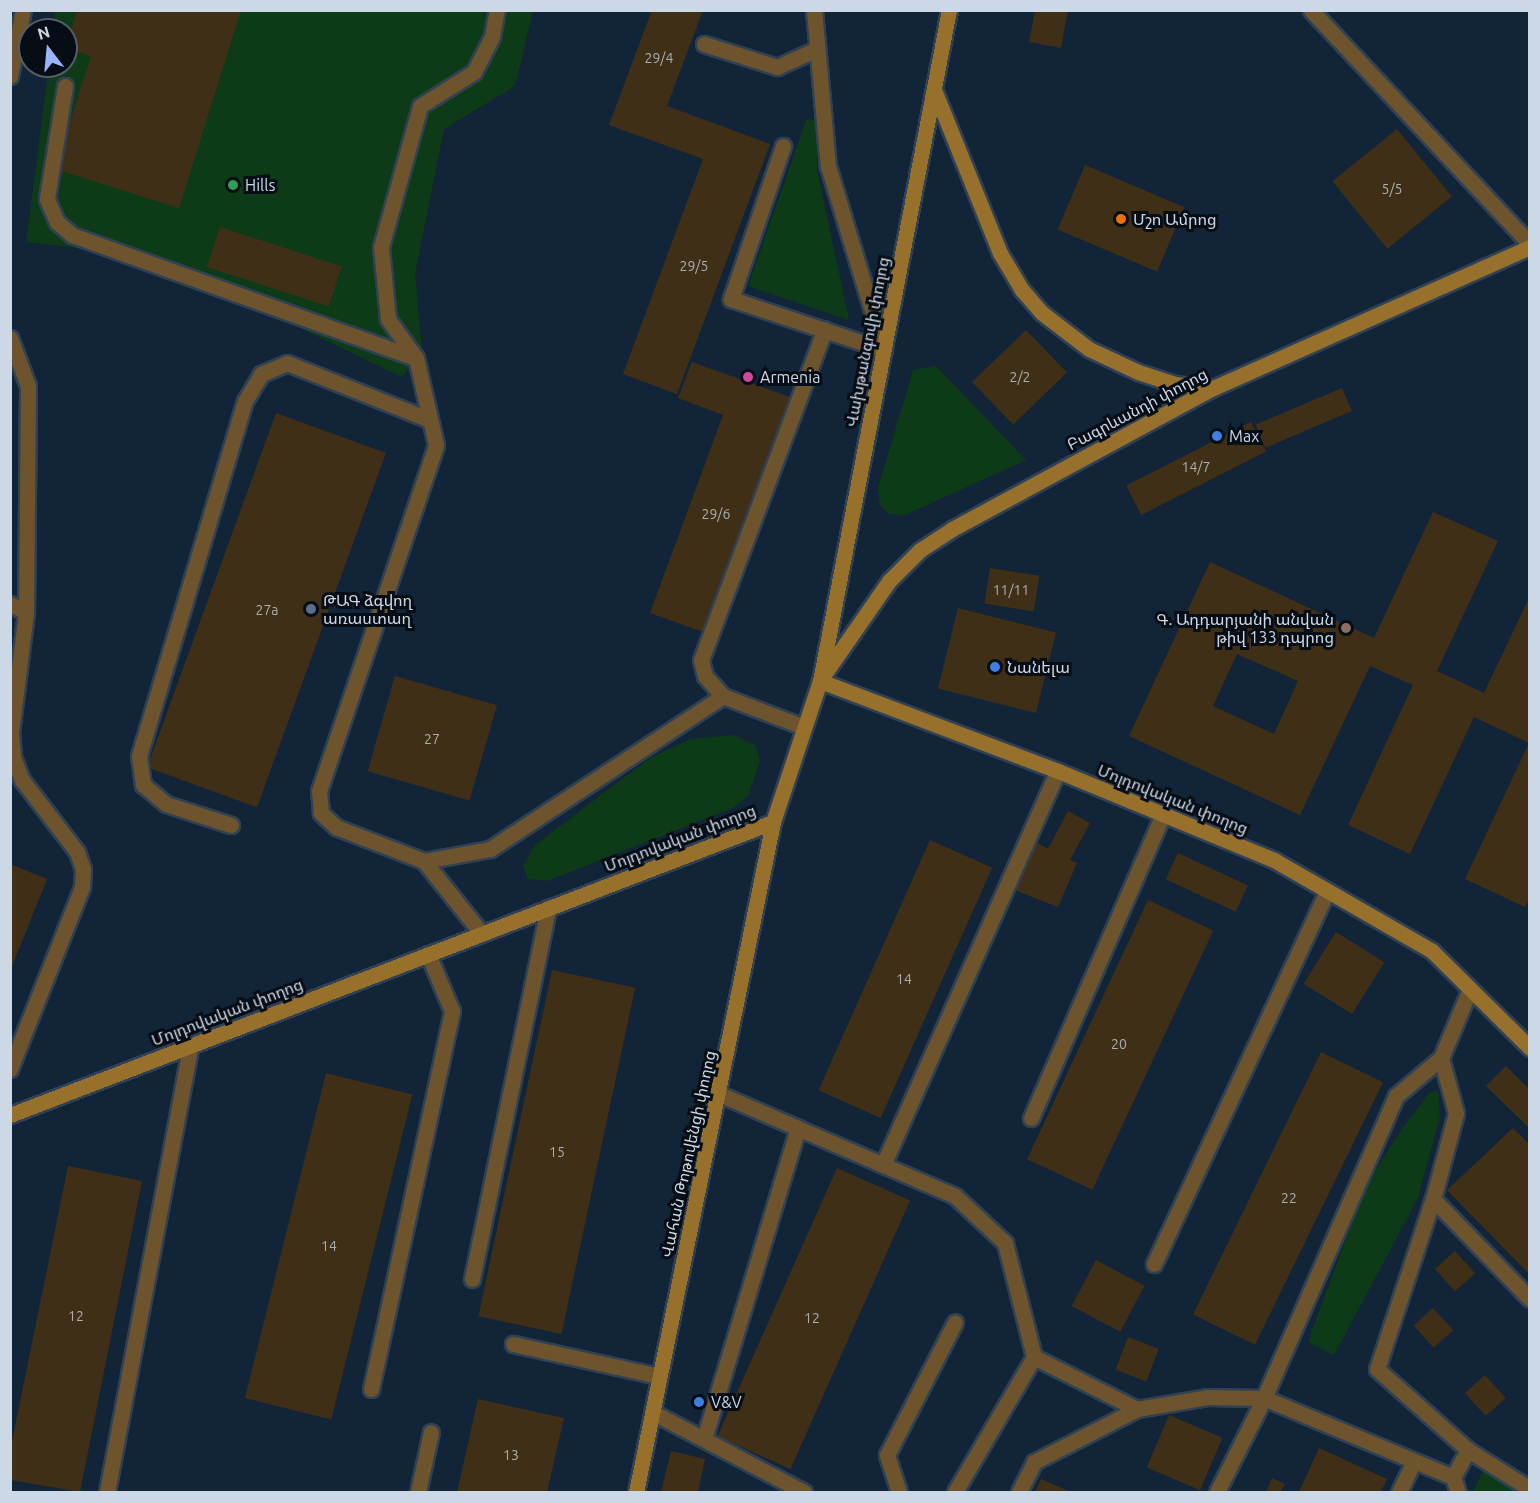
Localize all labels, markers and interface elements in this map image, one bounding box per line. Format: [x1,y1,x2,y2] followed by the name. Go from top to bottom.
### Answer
[18,18,78,78] north arrow
[35,22,52,43] text: N
[645,50,673,66] house number: 29/4
[245,175,275,195] place label: Hills
[226,178,240,192] marker: Hills
[1382,181,1402,197] house number: 5/5
[1133,209,1217,229] place label: Մշո Ամրոց
[1114,212,1128,226] marker: Մշո Ամրոց
[841,255,893,429] street label: Վախթանգովի փողոց
[680,258,708,274] house number: 29/5
[1064,364,1210,454] street label: Բագրևանդի փողոց
[760,367,820,387] place label: Armenia
[1010,369,1030,385] house number: 2/2
[741,370,755,384] marker: Armenia
[1229,426,1259,446] place label: Max
[1210,429,1224,443] marker: Max
[1182,459,1210,475] house number: 14/7
[702,506,730,522] house number: 29/6
[993,582,1029,598] house number: 11/11
[323,590,412,628] place label: ԹԱԳ ձգվող առաստաղ
[256,602,278,618] house number: 27a
[304,602,318,616] marker: ԹԱԳ ձգվող առաստաղ
[1156,609,1334,647] place label: Գ. Ադդարյանի անվան թիվ 133 դպրոց
[1339,621,1353,635] marker: Գ. Ադդարյանի անվան թիվ 133 դպրոց
[1007,657,1070,677] place label: Նանելա
[988,660,1002,674] marker: Նանելա
[424,731,440,747] house number: 27
[1095,760,1251,838] street label: Մոլդովական փողոց
[602,800,758,876] street label: Մոլդովական փողոց
[896,971,912,987] house number: 14
[149,974,305,1050] street label: Մոլդովական փողոց
[1111,1036,1127,1052] house number: 20
[657,1049,719,1259] street label: Վահան Թոթովենցի փողոց
[549,1144,565,1160] house number: 15
[1281,1190,1297,1206] house number: 22
[321,1238,337,1254] house number: 14
[68,1308,84,1324] house number: 12
[804,1310,820,1326] house number: 12
[711,1392,742,1412] place label: V&V
[692,1395,706,1409] marker: V&V
[503,1447,519,1463] house number: 13

